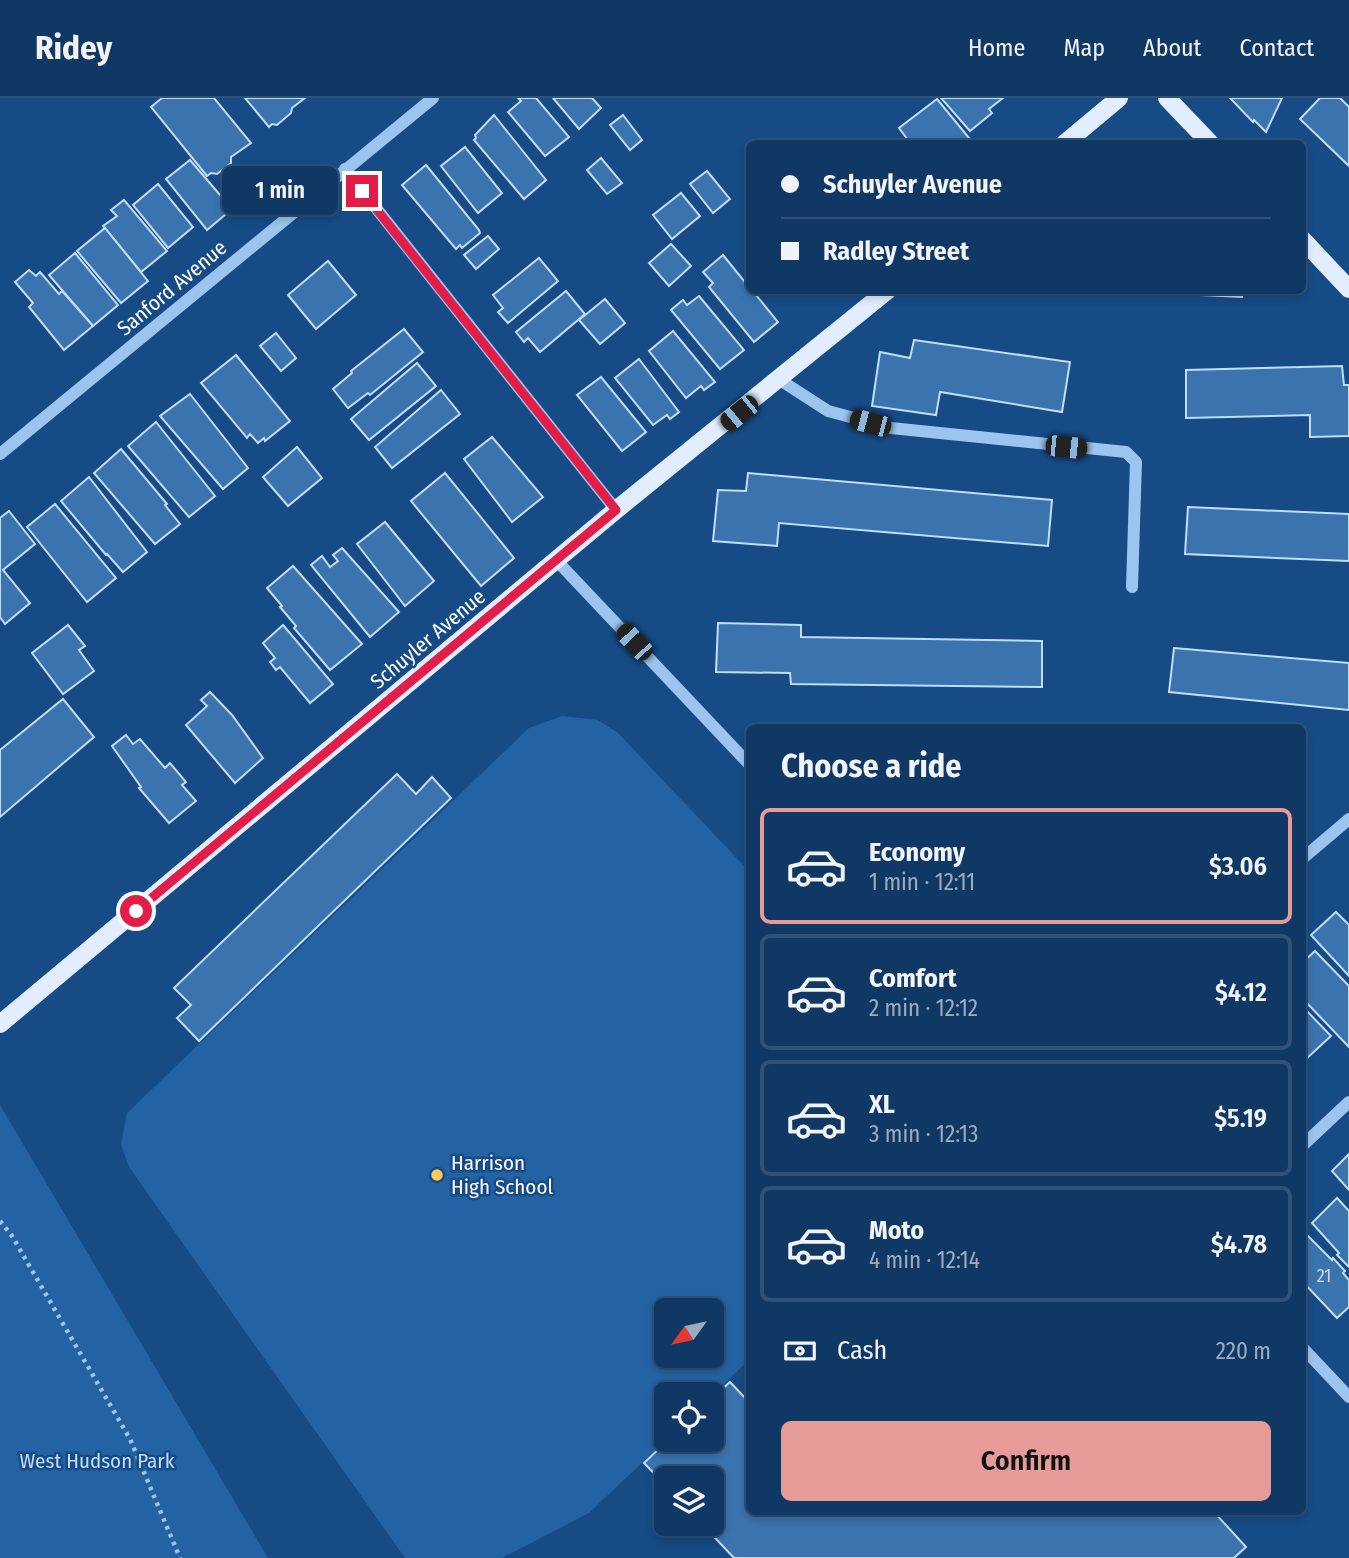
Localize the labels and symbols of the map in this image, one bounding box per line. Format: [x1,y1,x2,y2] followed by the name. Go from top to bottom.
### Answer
[222,166,338,216] callout: 1 min
[346,175,378,207] route end
[112,235,232,341] street label: Sanford Avenue
[717,392,762,434] car
[847,407,894,439] car
[1045,434,1088,460] car
[365,583,491,695] street label: Schuyler Avenue
[612,619,657,665] car
[120,895,152,927] route start
[451,1150,553,1200] place label: Harrison High School
[429,1167,445,1183] marker: Harrison High School
[1317,1265,1331,1287] house number: 21
[654,1298,724,1368] north arrow
[20,1448,175,1474] park label: West Hudson Park

